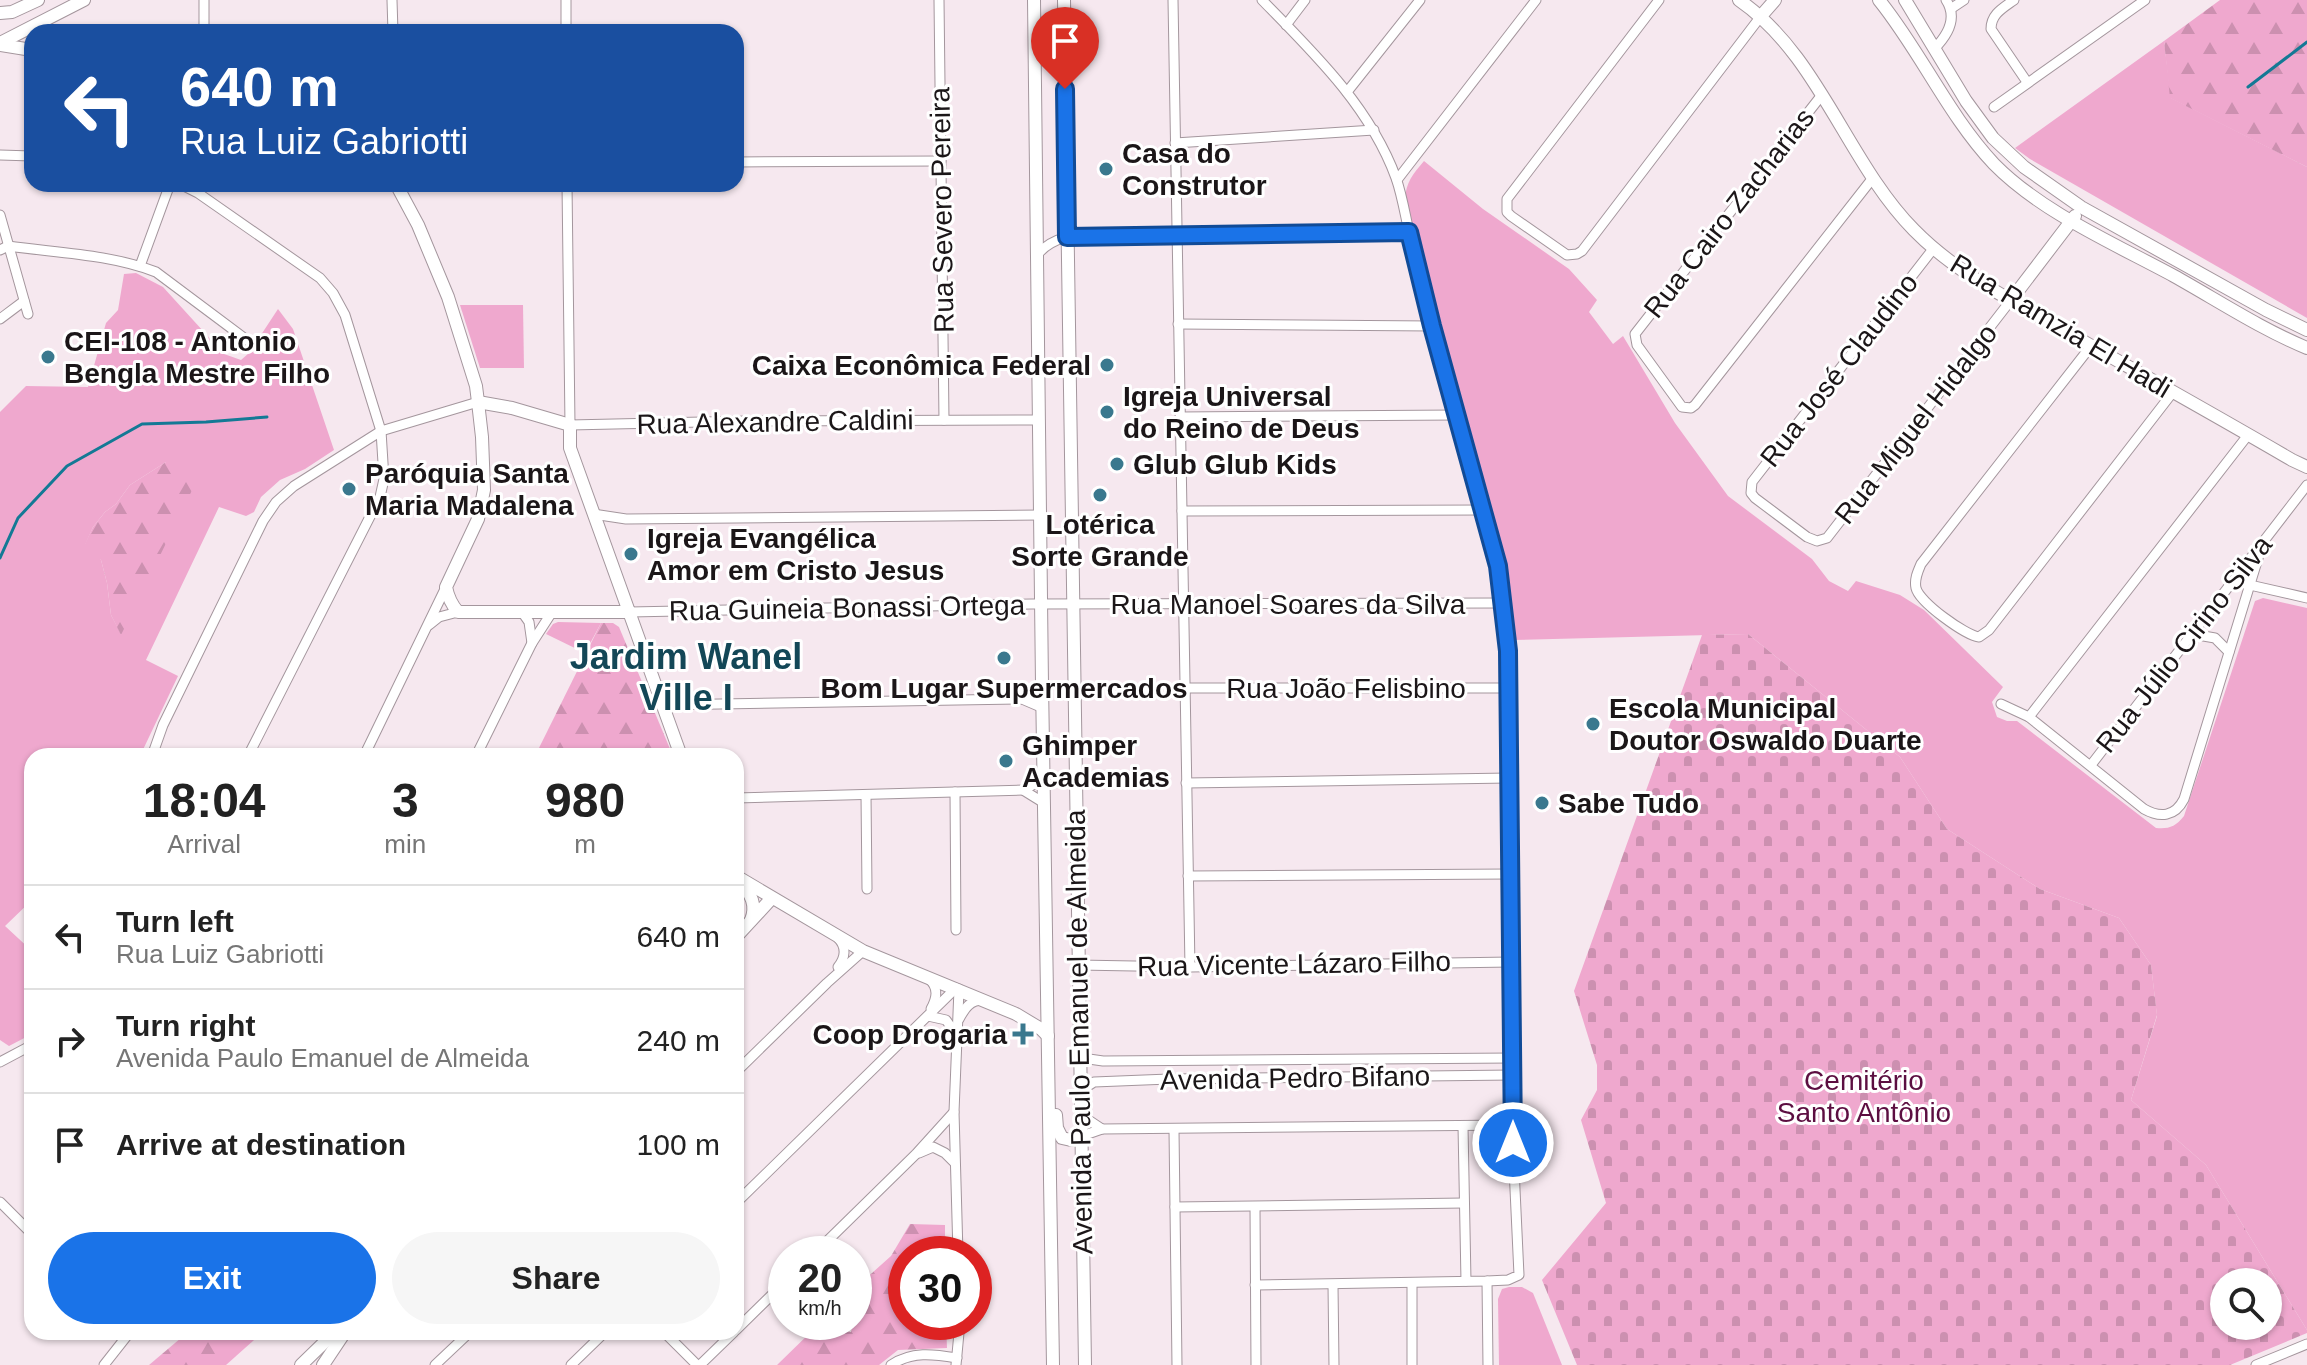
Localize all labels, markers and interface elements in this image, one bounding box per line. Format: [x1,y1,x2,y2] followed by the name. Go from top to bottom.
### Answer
[1031,7,1099,89] pin
[1043,19,1087,63] icon: arrive
[180,55,339,118] text: 640 m
[48,56,152,160] icon: left
[924,86,960,333] street label: Rua Severo Pereira
[1638,102,1820,324] street label: Rua Cairo Zacharias
[180,121,468,162] text: Rua Luiz Gabriotti
[1122,138,1267,201] place label: Casa do Construtor
[1097,160,1115,178] marker: Casa do Construtor
[1945,248,2177,404] street label: Rua Ramzia El Hadi
[1754,267,1924,473] street label: Rua José Claudino
[1829,318,2003,530] street label: Rua Miguel Hidalgo
[64,326,330,389] place label: CEI-108 - Antonio Bengla Mestre Filho
[39,348,57,366] marker: CEI-108 - Antonio Bengla Mestre Filho
[752,350,1091,381] place label: Caixa Econômica Federal
[1098,356,1116,374] marker: Caixa Econômica Federal
[1123,381,1359,444] place label: Igreja Universal do Reino de Deus
[1098,403,1116,421] marker: Igreja Universal do Reino de Deus
[636,404,914,440] street label: Rua Alexandre Caldini
[1133,449,1337,480] place label: Glub Glub Kids
[1108,455,1126,473] marker: Glub Glub Kids
[365,458,574,521] place label: Paróquia Santa Maria Madalena
[340,480,358,498] marker: Paróquia Santa Maria Madalena
[1091,486,1109,504] marker: Lotérica Sorte Grande
[1011,509,1189,572] place label: Lotérica Sorte Grande
[647,523,944,586] place label: Igreja Evangélica Amor em Cristo Jesus
[2090,529,2278,758] street label: Rua Júlio Cirino Silva
[622,545,640,563] marker: Igreja Evangélica Amor em Cristo Jesus
[669,589,1026,627] street label: Rua Guineia Bonassi Ortega
[1111,589,1466,620] street label: Rua Manoel Soares da Silva
[570,636,802,718] district label: Jardim Wanel Ville I
[995,649,1013,667] marker: Bom Lugar Supermercados
[820,673,1188,704] place label: Bom Lugar Supermercados
[1226,673,1466,704] street label: Rua João Felisbino
[1609,693,1922,756] place label: Escola Municipal Doutor Oswaldo Duarte
[1584,715,1602,733] marker: Escola Municipal Doutor Oswaldo Duarte
[1022,730,1170,793] place label: Ghimper Academias
[997,752,1015,770] marker: Ghimper Academias
[143,774,266,827] text: 18:04
[392,774,419,827] text: 3
[545,774,625,827] text: 980
[1558,788,1699,819] place label: Sabe Tudo
[1533,794,1551,812] marker: Sabe Tudo
[1060,809,1098,1255] street label: Avenida Paulo Emanuel de Almeida
[167,829,241,859] text: Arrival
[384,829,426,859] text: min
[574,829,596,859] text: m
[116,905,234,938] text: Turn left
[48,915,92,959] icon: left
[637,920,720,953] text: 640 m
[116,939,324,969] text: Rua Luiz Gabriotti
[1137,946,1451,982] street label: Rua Vicente Lázaro Filho
[116,1009,255,1042] text: Turn right
[48,1019,92,1063] icon: right
[813,1019,1007,1050] place label: Coop Drogaria
[637,1024,720,1057] text: 240 m
[1014,1025,1032,1043] marker: Coop Drogaria
[116,1043,529,1073] text: Avenida Paulo Emanuel de Almeida
[1160,1060,1430,1096] street label: Avenida Pedro Bifano
[1777,1065,1951,1128] park label: Cemitério Santo Antônio
[1471,1101,1555,1185] position arrow
[48,1123,92,1167] icon: arrive
[116,1128,406,1161] text: Arrive at destination
[637,1128,720,1161] text: 100 m
[48,1232,376,1324] button: Exit
[392,1232,720,1324] button: Share
[888,1236,992,1340] speed limit sign: 30
[798,1256,842,1300] text: 20
[2210,1268,2282,1340] map controls
[2210,1268,2282,1340] button: search
[798,1297,842,1319] text: km/h

